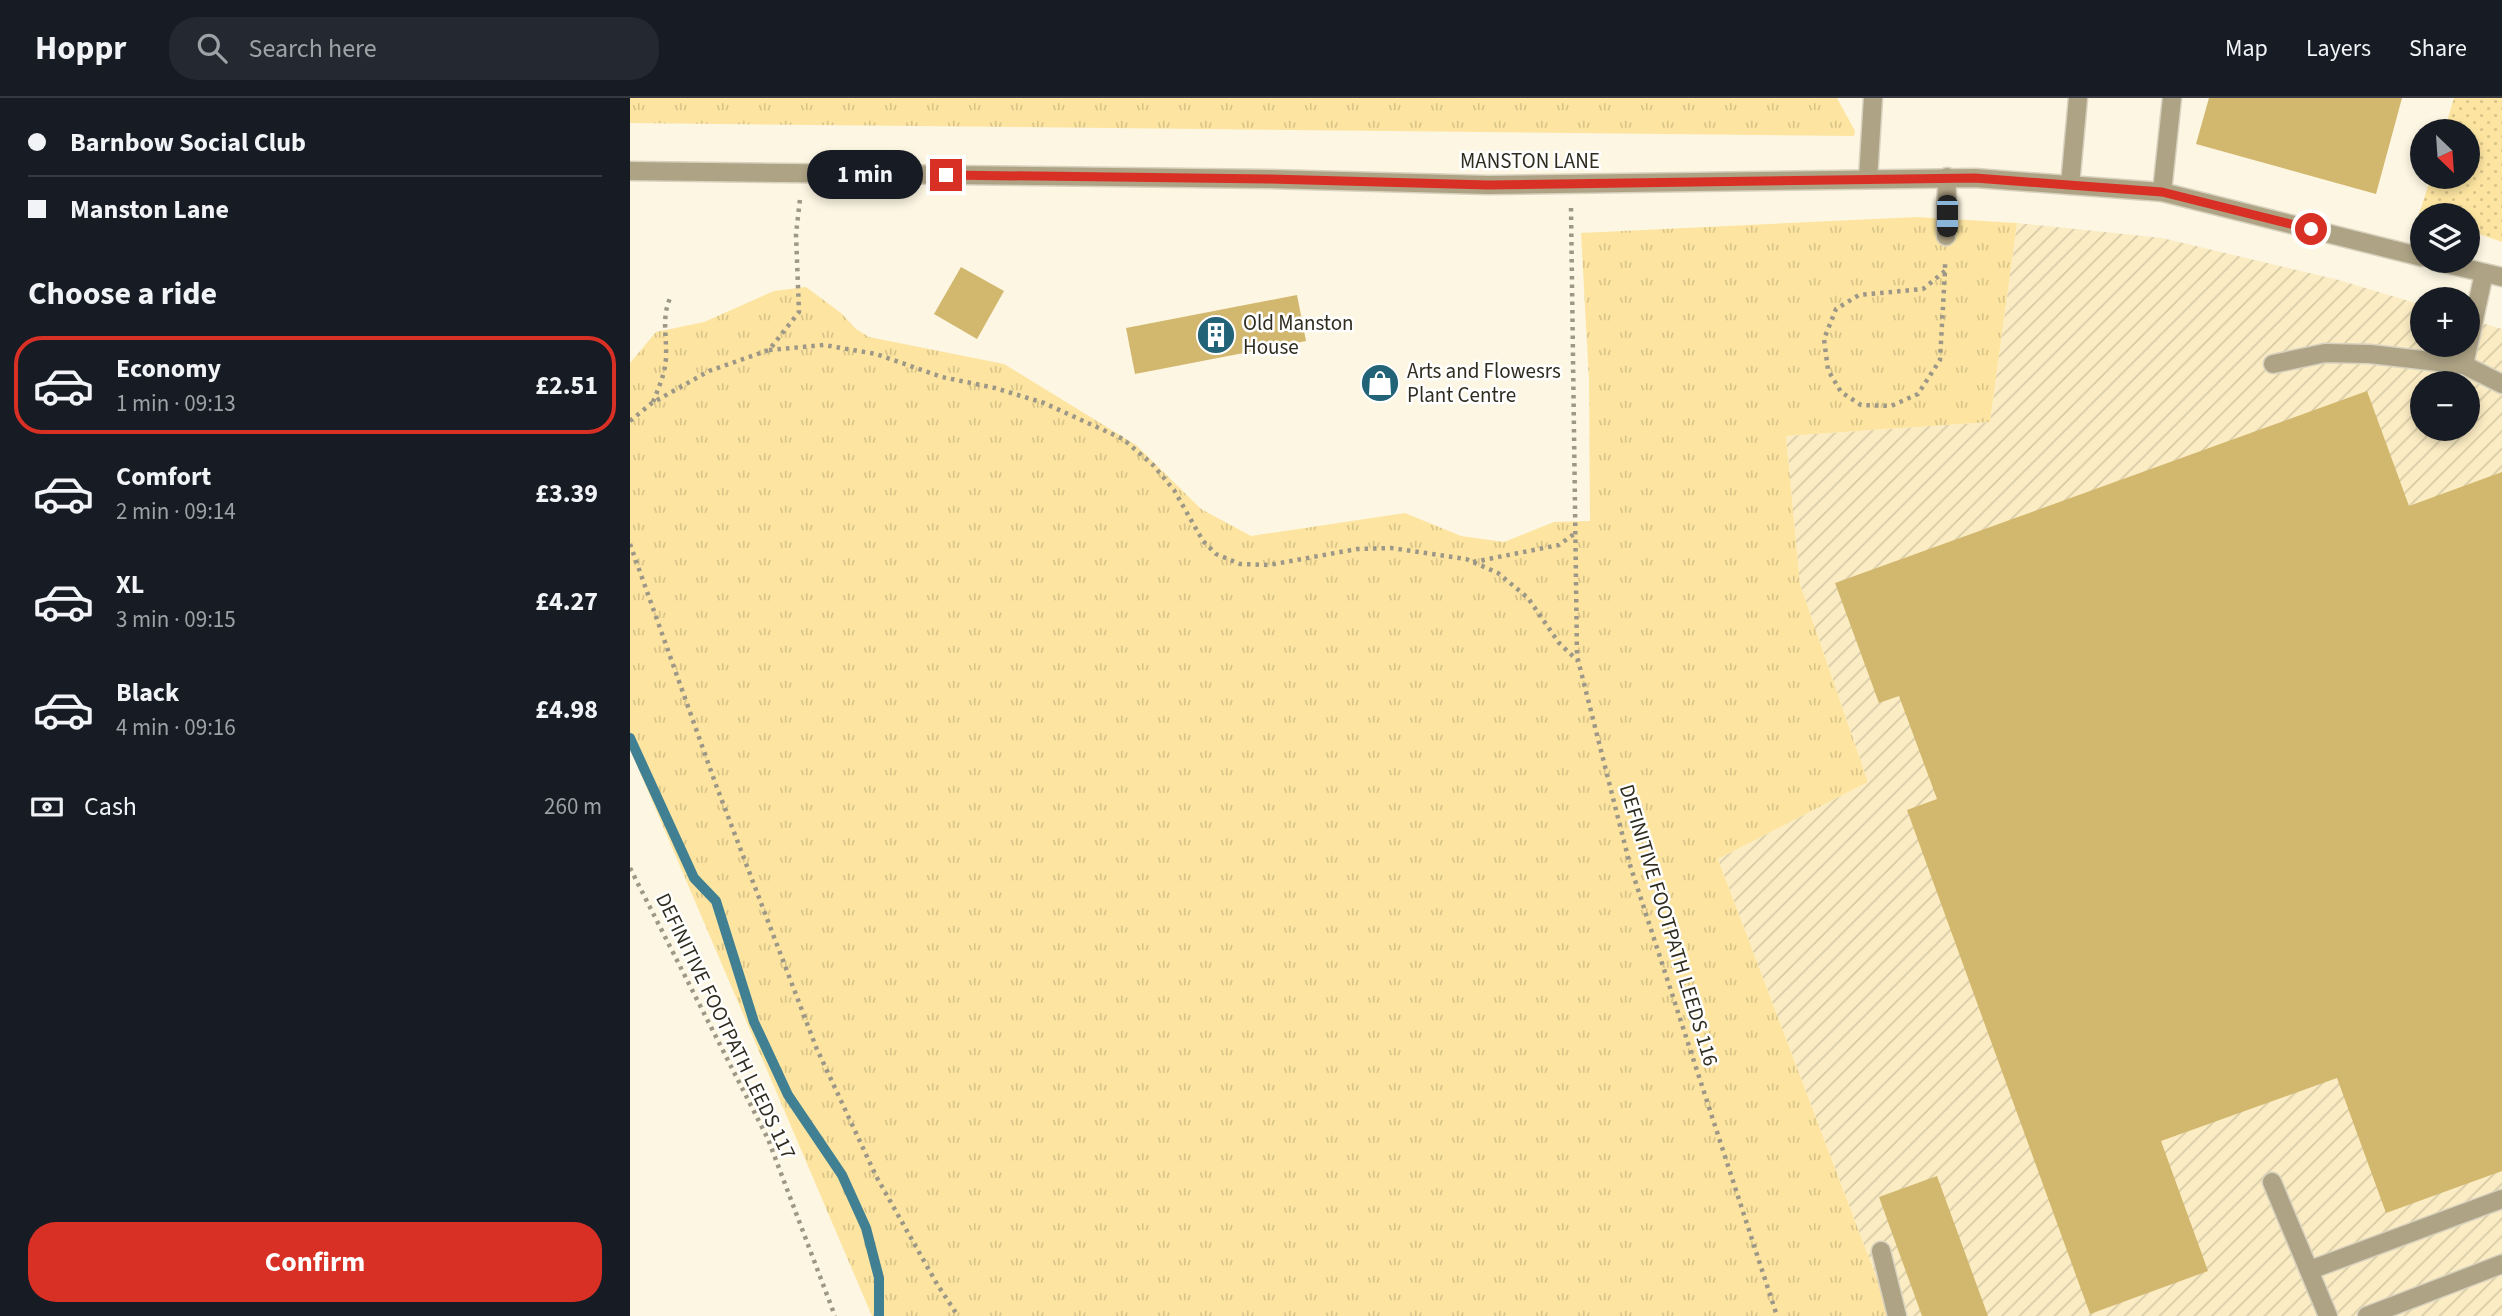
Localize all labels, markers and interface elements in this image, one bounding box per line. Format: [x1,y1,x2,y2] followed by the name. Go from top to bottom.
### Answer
[169,17,659,80] search box
[35,25,127,72] text: Hoppr
[193,29,231,67] icon: search
[249,30,377,67] text: Search here
[2225,31,2268,66] text: Map
[2306,31,2371,66] text: Layers
[2409,31,2467,66] text: Share
[2410,119,2480,189] north arrow
[2410,119,2480,441] map controls
[70,124,306,161] text: Barnbow Social Club
[1460,146,1600,176] street label: MANSTON LANE
[806,150,922,200] callout: 1 min
[837,158,893,191] text: 1 min
[930,159,962,191] route end
[70,191,229,228] text: Manston Lane
[1937,195,1958,237] car
[2410,203,2480,273] button: layers
[2295,213,2327,245] route start
[28,271,217,317] text: Choose a ride
[2410,287,2480,357] button: +
[1243,308,1354,362] place label: Old Manston House
[1195,314,1237,356] building icon: Old Manston House
[116,350,221,387] text: Economy
[32,354,95,417] icon: car
[1407,356,1561,410] place label: Arts and Flowesrs Plant Centre
[1359,362,1401,404] shop icon: Arts and Flowesrs Plant Centre
[535,367,598,404] text: £2.51
[2410,371,2480,441] button: −
[116,387,236,420] text: 1 min · 09:13
[116,458,211,495] text: Comfort
[32,462,95,525] icon: car
[535,475,598,512] text: £3.39
[116,495,236,528] text: 2 min · 09:14
[116,566,144,603] text: XL
[32,570,95,633] icon: car
[535,583,598,620] text: £4.27
[116,603,236,636] text: 3 min · 09:15
[116,674,179,711] text: Black
[32,678,95,741] icon: car
[535,691,598,728] text: £4.98
[116,711,236,744] text: 4 min · 09:16
[1612,781,1726,1069] street label: DEFINITIVE FOOTPATH LEEDS 116
[28,788,66,826] icon: cash
[84,788,137,825] text: Cash
[544,790,602,823] text: 260 m
[648,888,804,1164] street label: DEFINITIVE FOOTPATH LEEDS 117
[28,1222,602,1302] button: Confirm

